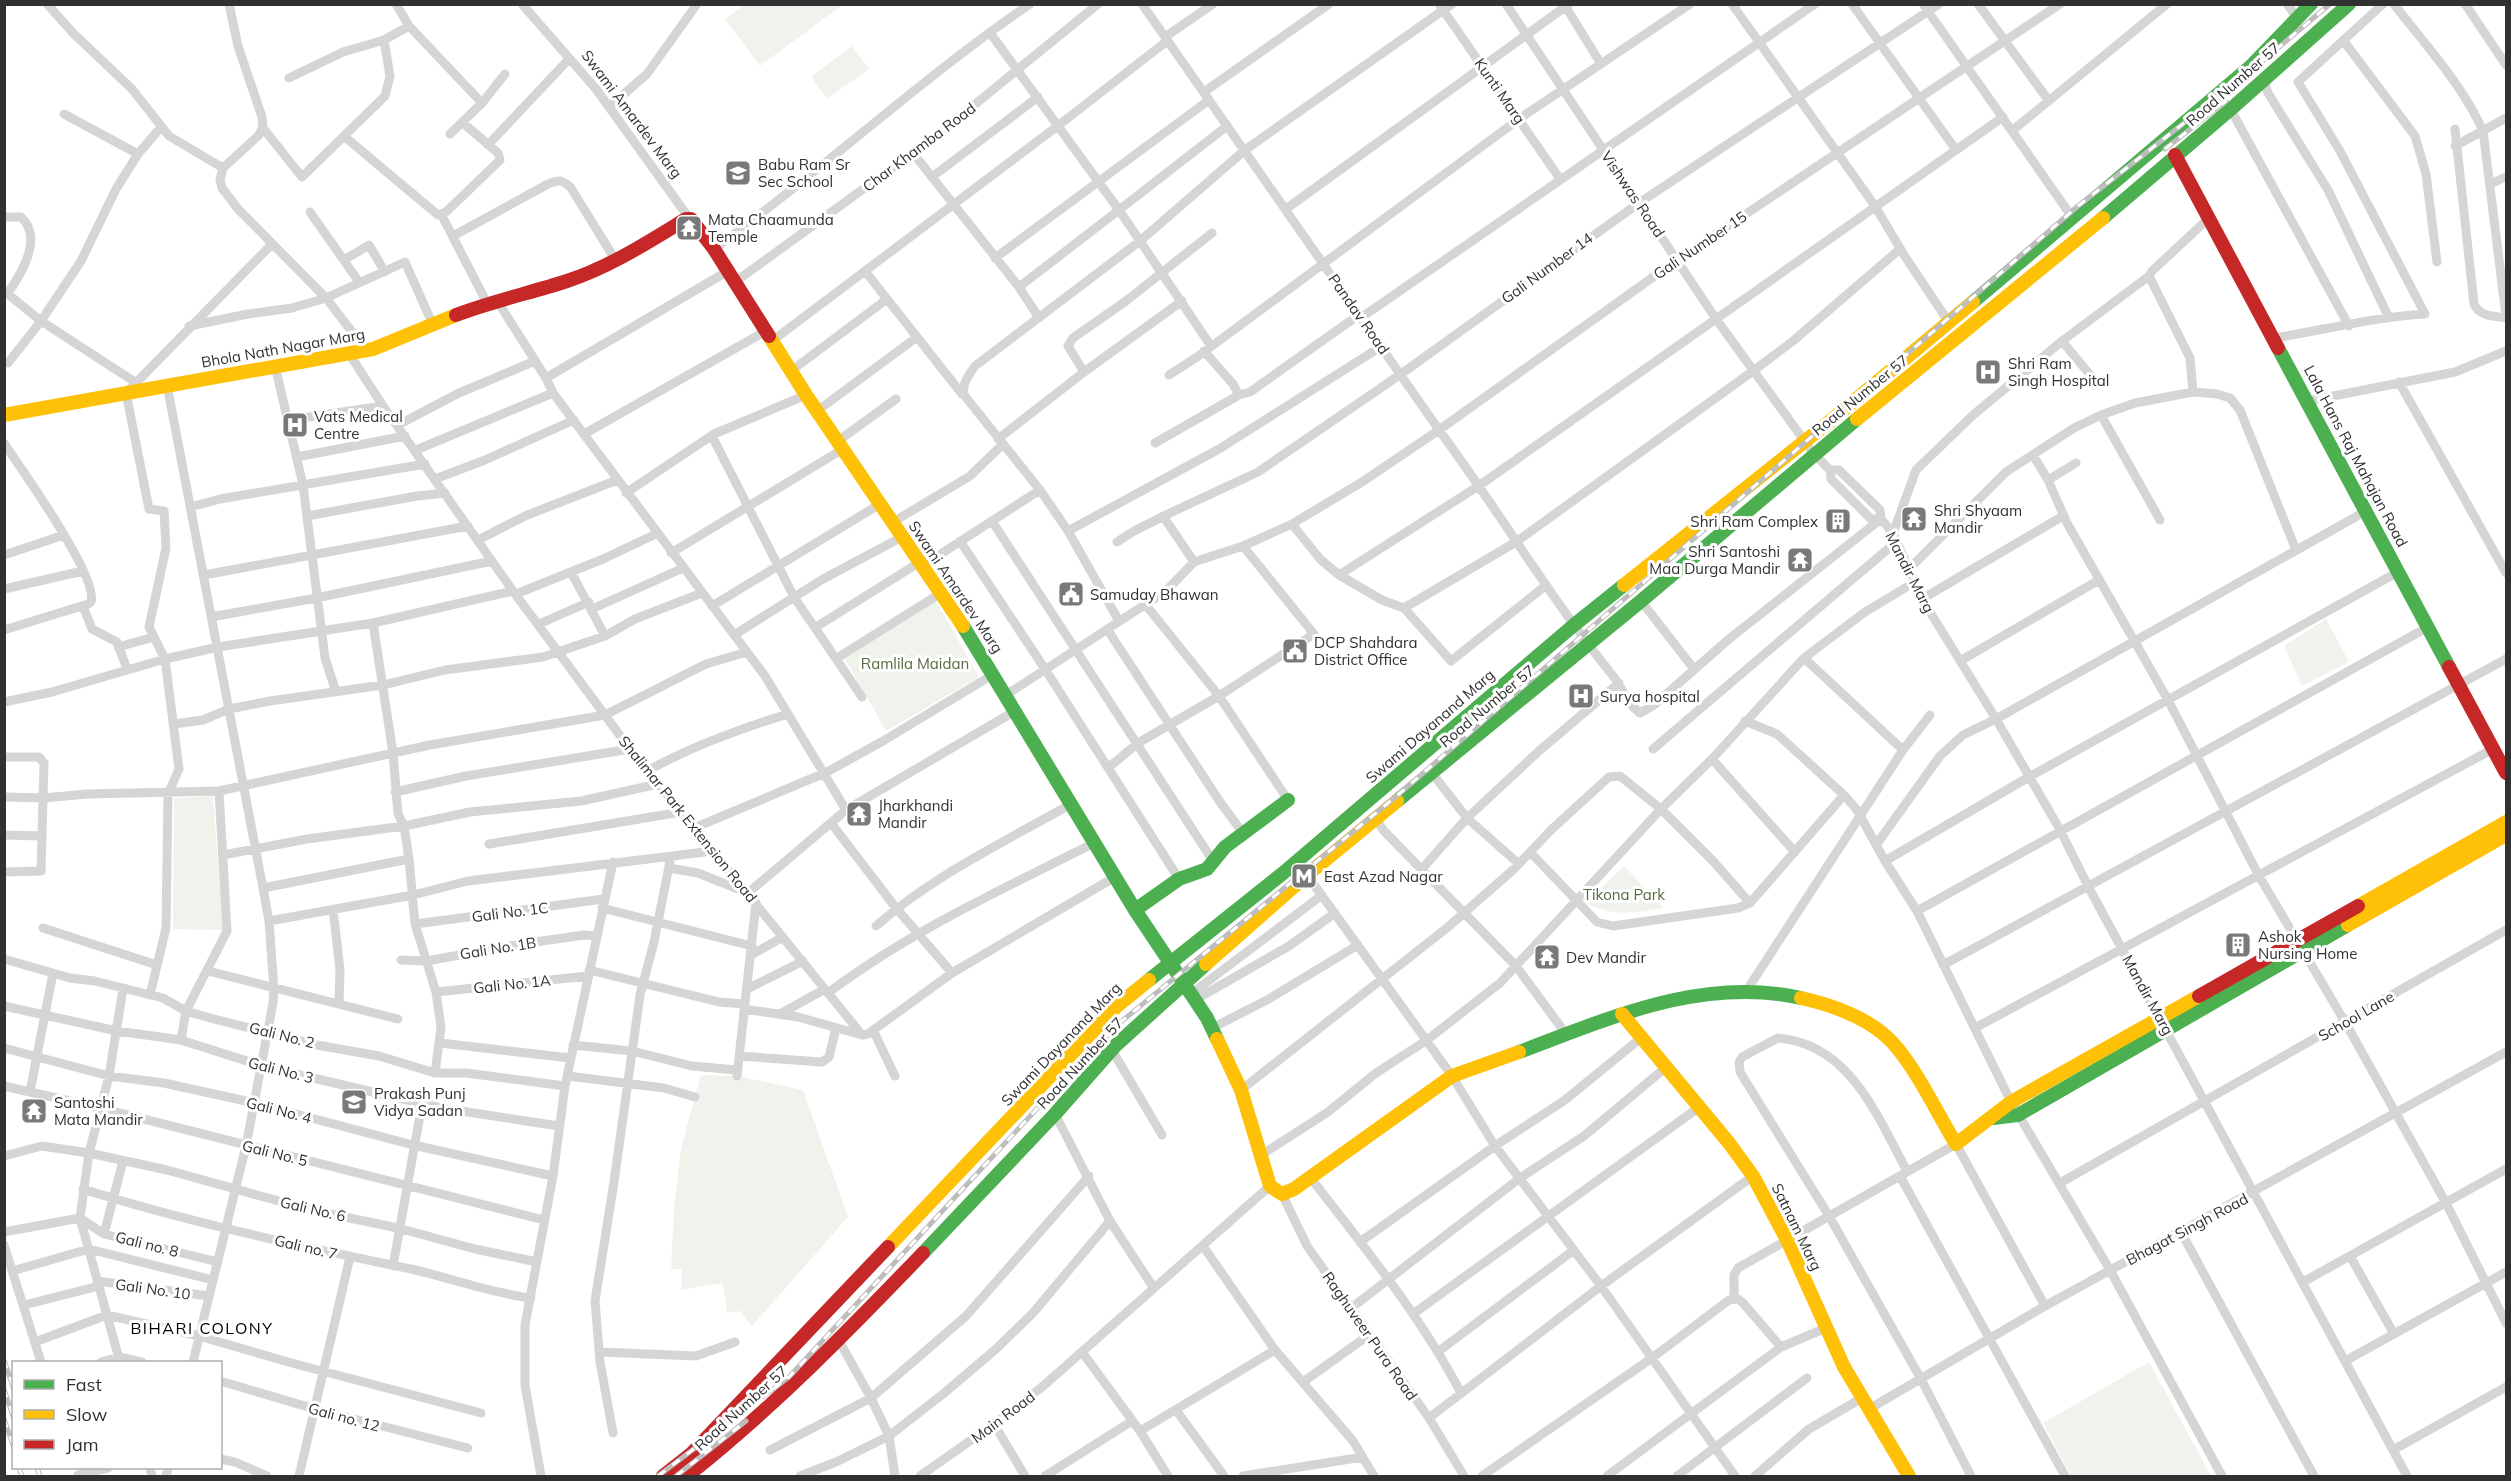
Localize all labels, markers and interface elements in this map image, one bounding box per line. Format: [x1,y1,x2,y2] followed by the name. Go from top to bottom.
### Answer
[2182,38,2284,130] street label: Road Number 57
[578,46,686,182] street label: Swami Amardev Marg
[1470,55,1530,127] street label: Kunti Marg
[859,98,979,196] street label: Char Khamba Road
[1597,147,1669,241] street label: Vishwas Road
[758,155,851,191] place label: Babu Ram Sr Sec School
[723,158,753,188] school or university icon: Babu Ram Sr Sec School
[1650,207,1750,283] street label: Gali Number 15
[708,210,834,246] place label: Mata Chaamunda Temple
[674,213,704,243] temple icon: Mata Chaamunda Temple
[1497,228,1597,308] street label: Gali Number 14
[1324,270,1394,358] street label: Pandav Road
[200,324,366,372] street label: Bhola Nath Nagar Marg
[1808,350,1912,440] street label: Road Number 57
[2008,354,2109,390] place label: Shri Ram Singh Hospital
[1973,357,2003,387] hospital icon: Shri Ram Singh Hospital
[2300,362,2412,550] street label: Lala Hans Raj Mahajan Road
[314,407,403,443] place label: Vats Medical Centre
[280,410,310,440] hospital icon: Vats Medical Centre
[1934,501,2022,537] place label: Shri Shyaam Mandir
[1899,504,1929,534] temple icon: Shri Shyaam Mandir
[1823,506,1853,536] building icon: Shri Ram Complex
[1690,512,1818,531] place label: Shri Ram Complex
[905,517,1007,657] street label: Swami Amardev Marg
[1881,528,1939,616] street label: Mandir Marg
[1649,542,1781,578] place label: Shri Santoshi Maa Durga Mandir
[1785,545,1815,575] temple icon: Shri Santoshi Maa Durga Mandir
[1056,579,1086,609] public building icon: Samuday Bhawan
[1090,585,1219,604] place label: Samuday Bhawan
[1314,633,1417,669] place label: DCP Shahdara District Office
[1280,636,1310,666] public building icon: DCP Shahdara District Office
[861,654,969,673] park label: Ramlila Maidan
[1436,661,1538,751] street label: Road Number 57
[1362,665,1498,787] street label: Swami Dayanand Marg
[1566,681,1596,711] hospital icon: Surya hospital
[1600,687,1700,706] place label: Surya hospital
[615,732,761,906] street label: Shalimar Park Extension Road
[878,796,953,832] place label: Jharkhandi Mandir
[844,799,874,829] temple icon: Jharkhandi Mandir
[1289,861,1319,891] metro station icon: East Azad Nagar
[1324,867,1443,886] place label: East Azad Nagar
[1583,885,1665,904] park label: Tikona Park
[471,898,549,926] street label: Gali No. 1C
[2258,927,2357,963] place label: Ashok Nursing Home
[2223,930,2253,960] building icon: Ashok Nursing Home
[458,933,538,963] street label: Gali No. 1B
[1532,942,1562,972] temple icon: Dev Mandir
[1566,948,1646,967] place label: Dev Mandir
[2118,952,2178,1038] street label: Mandir Marg
[472,970,552,998] street label: Gali No. 1A
[997,978,1125,1110] street label: Swami Dayanand Marg
[2315,987,2397,1045] street label: School Lane
[1033,1013,1127,1113] street label: Road Number 57
[247,1018,317,1052] street label: Gali No. 2
[246,1053,316,1087] street label: Gali No. 3
[374,1084,465,1120] place label: Prakash Punj Vidya Sadan
[339,1087,369,1117] school or university icon: Prakash Punj Vidya Sadan
[54,1093,143,1129] place label: Santoshi Mata Mandir
[244,1093,314,1127] street label: Gali No. 4
[19,1096,49,1126] temple icon: Santoshi Mata Mandir
[240,1136,310,1170] street label: Gali No. 5
[1768,1180,1826,1274] street label: Satnam Marg
[2123,1189,2251,1269] street label: Bhagat Singh Road
[278,1192,348,1226] street label: Gali No. 6
[113,1227,181,1261] street label: Gali no. 8
[272,1231,340,1263] street label: Gali no. 7
[1318,1268,1422,1404] street label: Raghuveer Pura Road
[114,1274,192,1304] street label: Gali No. 10
[130,1318,274,1338] district label: BIHARI COLONY
[12,1361,222,1469] legend
[691,1361,791,1455] street label: Road Number 57
[66,1373,102,1396] text: Fast
[967,1387,1039,1447] street label: Main Road
[306,1398,382,1436] street label: Gali no. 12
[66,1403,108,1426] text: Slow
[66,1433,99,1456] text: Jam

